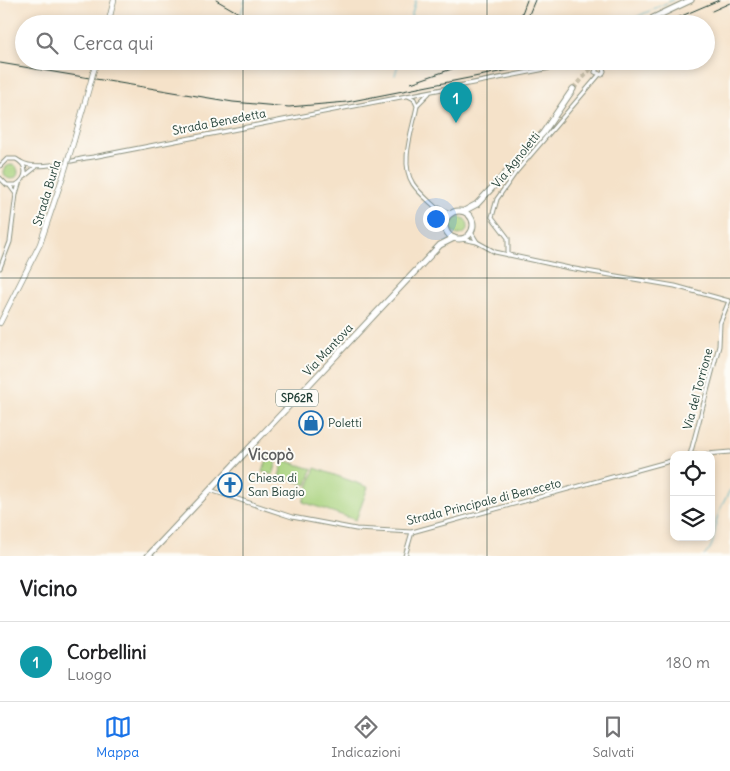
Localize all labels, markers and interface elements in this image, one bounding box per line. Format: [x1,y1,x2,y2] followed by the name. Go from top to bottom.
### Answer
[15,15,715,70] search box
[33,29,61,57] icon: search
[73,31,154,55] text: Cerca qui
[440,82,472,123] pin: 1
[171,105,267,138] street label: Strada Benedetta
[488,129,543,191] street label: Via Agnoletti
[29,158,64,228] street label: Strada Burla
[423,206,449,232] your location
[299,320,356,379] street label: Via Mantova
[679,346,716,431] street label: Via del Torrione
[276,389,318,406] road number: SP62R
[298,410,324,436] shop icon: Poletti
[328,415,362,430] place label: Poletti
[248,445,294,465] district label: Vicopò
[670,451,715,541] map controls
[670,451,715,496] button: locate
[248,470,305,499] place label: Chiesa di San Biagio
[217,472,243,498] church icon: Chiesa di San Biagio
[405,475,563,528] street label: Strada Principale di Beneceto
[670,496,715,541] button: layers
[20,575,77,602] text: Vicino
[67,640,147,664] text: Corbellini
[33,652,39,672] text: 1
[666,652,710,672] text: 180 m
[67,664,112,684] text: Luogo
[96,713,139,761] tab: Mappa
[331,713,401,761] tab: Indicazioni
[593,713,634,761] tab: Salvati

